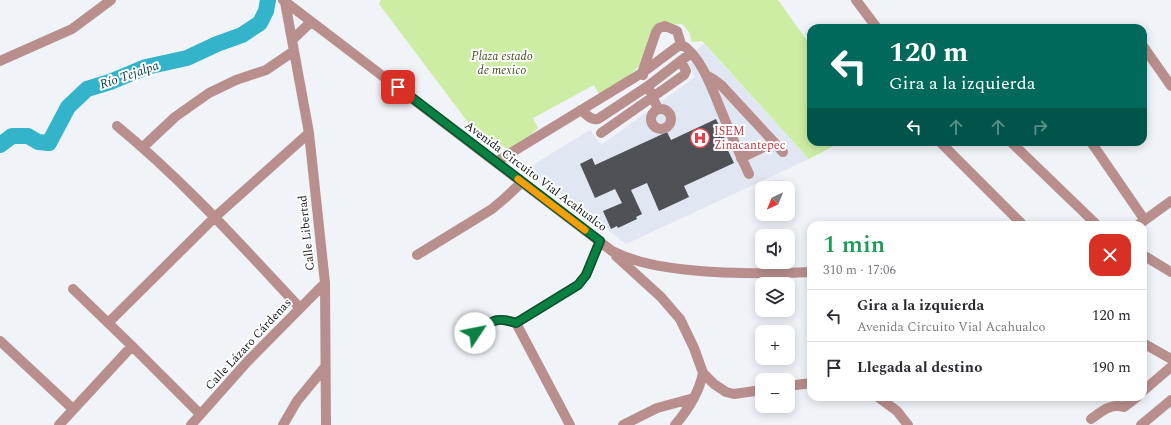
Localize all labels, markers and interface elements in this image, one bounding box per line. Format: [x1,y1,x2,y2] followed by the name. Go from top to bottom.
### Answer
[889,31,968,74] text: 120 m
[823,40,875,92] icon: left
[471,47,533,80] park label: Plaza estado de mexico
[97,55,162,94] water label: Río Tejalpa
[381,70,415,104] pin
[889,70,1036,97] text: Gira a la izquierda
[387,76,409,98] icon: arrive
[460,116,611,236] street label: Avenida Circuito Vial Acahualco
[903,116,925,138] icon: left
[945,116,967,138] icon: ahead
[987,116,1009,138] icon: ahead
[1029,116,1051,138] icon: right
[714,122,786,155] place label: ISEM Zinacantepec
[689,127,711,149] hospital icon: ISEM Zinacantepec
[755,181,795,221] north arrow
[755,181,795,413] map controls
[293,194,320,272] street label: Calle Libertad
[823,227,885,263] text: 1 min
[755,229,795,269] button: sound
[1089,234,1131,276] button: close
[823,260,896,280] text: 310 m · 17:06
[755,277,795,317] button: layers
[201,294,296,395] street label: Calle Lázaro Cárdenas
[857,294,984,317] text: Gira a la izquierda
[1092,304,1131,327] text: 120 m
[823,305,845,327] icon: left
[454,312,496,354] position arrow
[857,317,1046,337] text: Avenida Circuito Vial Acahualco
[755,325,795,365] button: +
[857,356,982,379] text: Llegada al destino
[1092,356,1131,379] text: 190 m
[823,357,845,379] icon: arrive
[755,373,795,413] button: −

